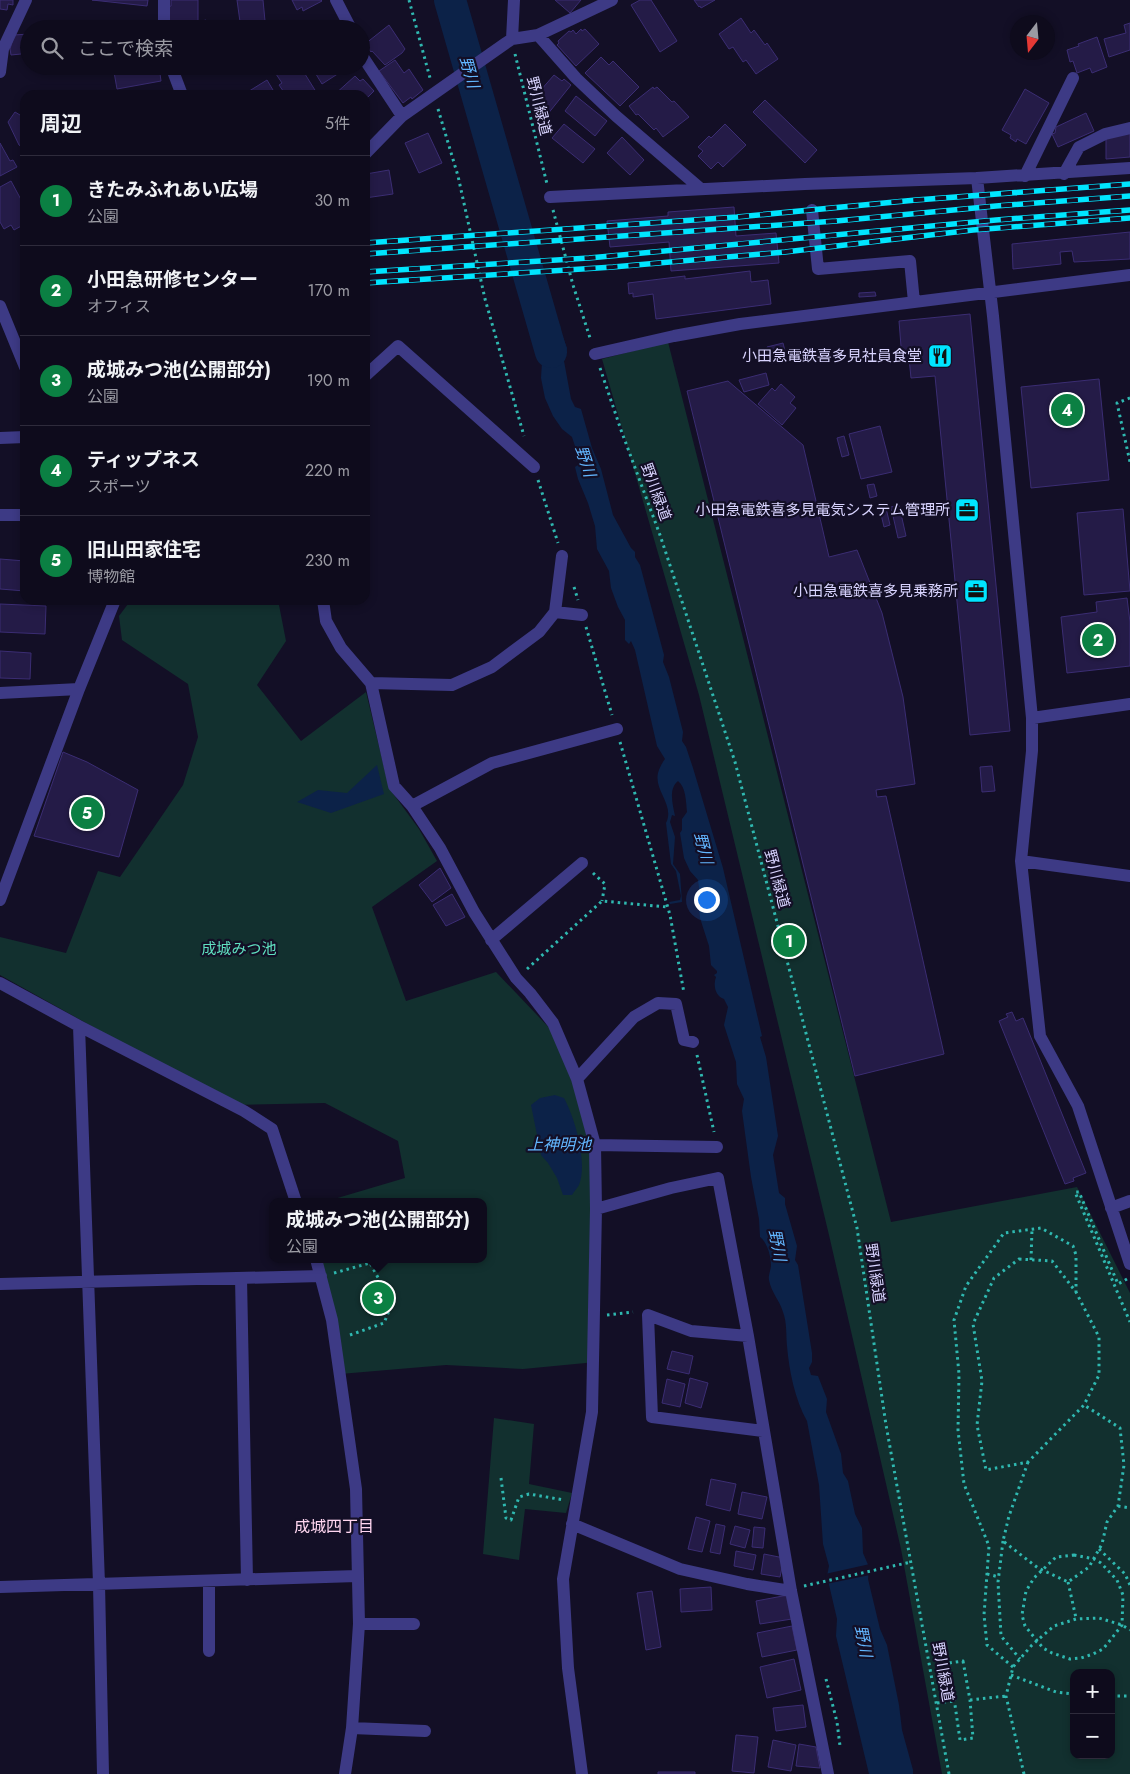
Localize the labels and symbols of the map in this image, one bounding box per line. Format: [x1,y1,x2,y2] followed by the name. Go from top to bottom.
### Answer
[1010,15,1055,60] north arrow
[454,54,486,93] water label: 野川
[521,74,557,138] street label: 野川緑道
[927,343,953,369] restaurant icon: 小田急電鉄喜多見社員食堂
[742,345,922,367] place label: 小田急電鉄喜多見社員食堂
[1051,391,1083,429] pin: 4
[570,442,602,482] water label: 野川
[635,460,677,524] street label: 野川緑道
[954,497,980,523] office icon: 小田急電鉄喜多見電気システム管理所
[695,499,950,521] place label: 小田急電鉄喜多見電気システム管理所
[963,578,989,604] office icon: 小田急電鉄喜多見乗務所
[793,580,958,602] place label: 小田急電鉄喜多見乗務所
[1082,621,1114,659] pin: 2
[71,794,103,832] pin: 5
[688,830,719,868] water label: 野川
[759,847,795,911] street label: 野川緑道
[694,887,720,913] your location
[773,922,805,960] pin: 1
[201,938,277,960] park label: 成城みつ池
[527,1133,593,1156] water label: 上神明池
[763,1227,792,1265] water label: 野川
[860,1242,890,1304] street label: 野川緑道
[362,1279,394,1317] pin: 3
[294,1515,374,1538] district label: 成城四丁目
[849,1623,878,1661] water label: 野川
[927,1641,959,1703] street label: 野川緑道

